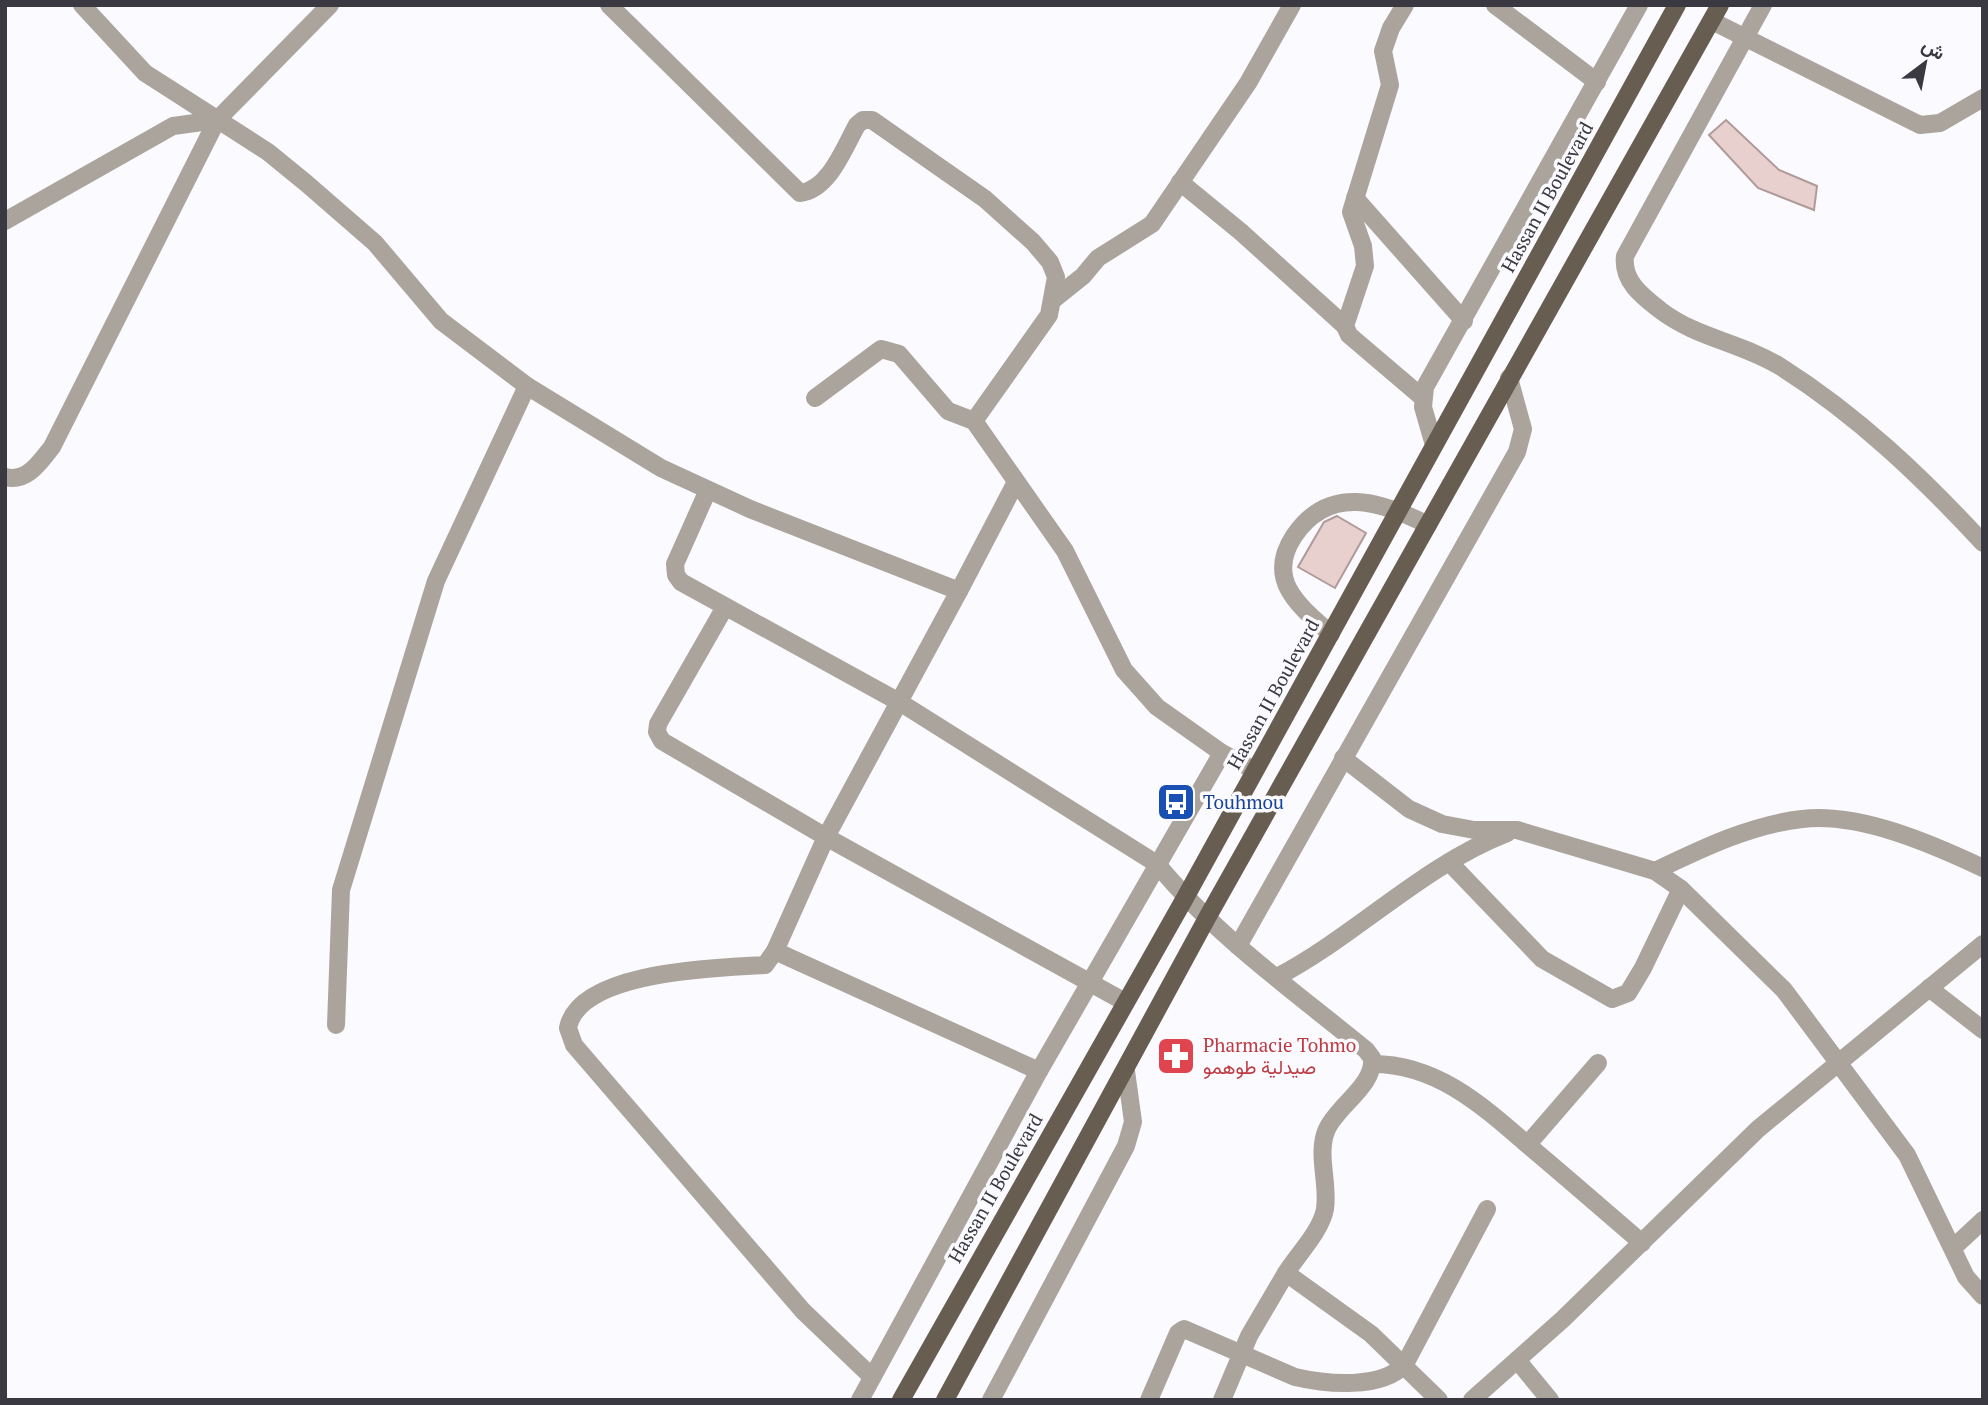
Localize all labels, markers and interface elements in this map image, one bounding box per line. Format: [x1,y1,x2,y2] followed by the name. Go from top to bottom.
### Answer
[1890,28,1960,98] north arrow
[1918,32,1951,65] text: ش
[1495,117,1599,276] street label: Hassan II Boulevard
[1221,614,1325,773] street label: Hassan II Boulevard
[1155,781,1197,823] bus stop icon: Touhmou
[1203,789,1284,814] place label: Touhmou
[1203,1032,1356,1079] place label: Pharmacie Tohmo صيدلية طوهمو
[1155,1035,1197,1077] pharmacy icon: Pharmacie Tohmo صيدلية طوهمو
[942,1108,1048,1267] street label: Hassan II Boulevard

